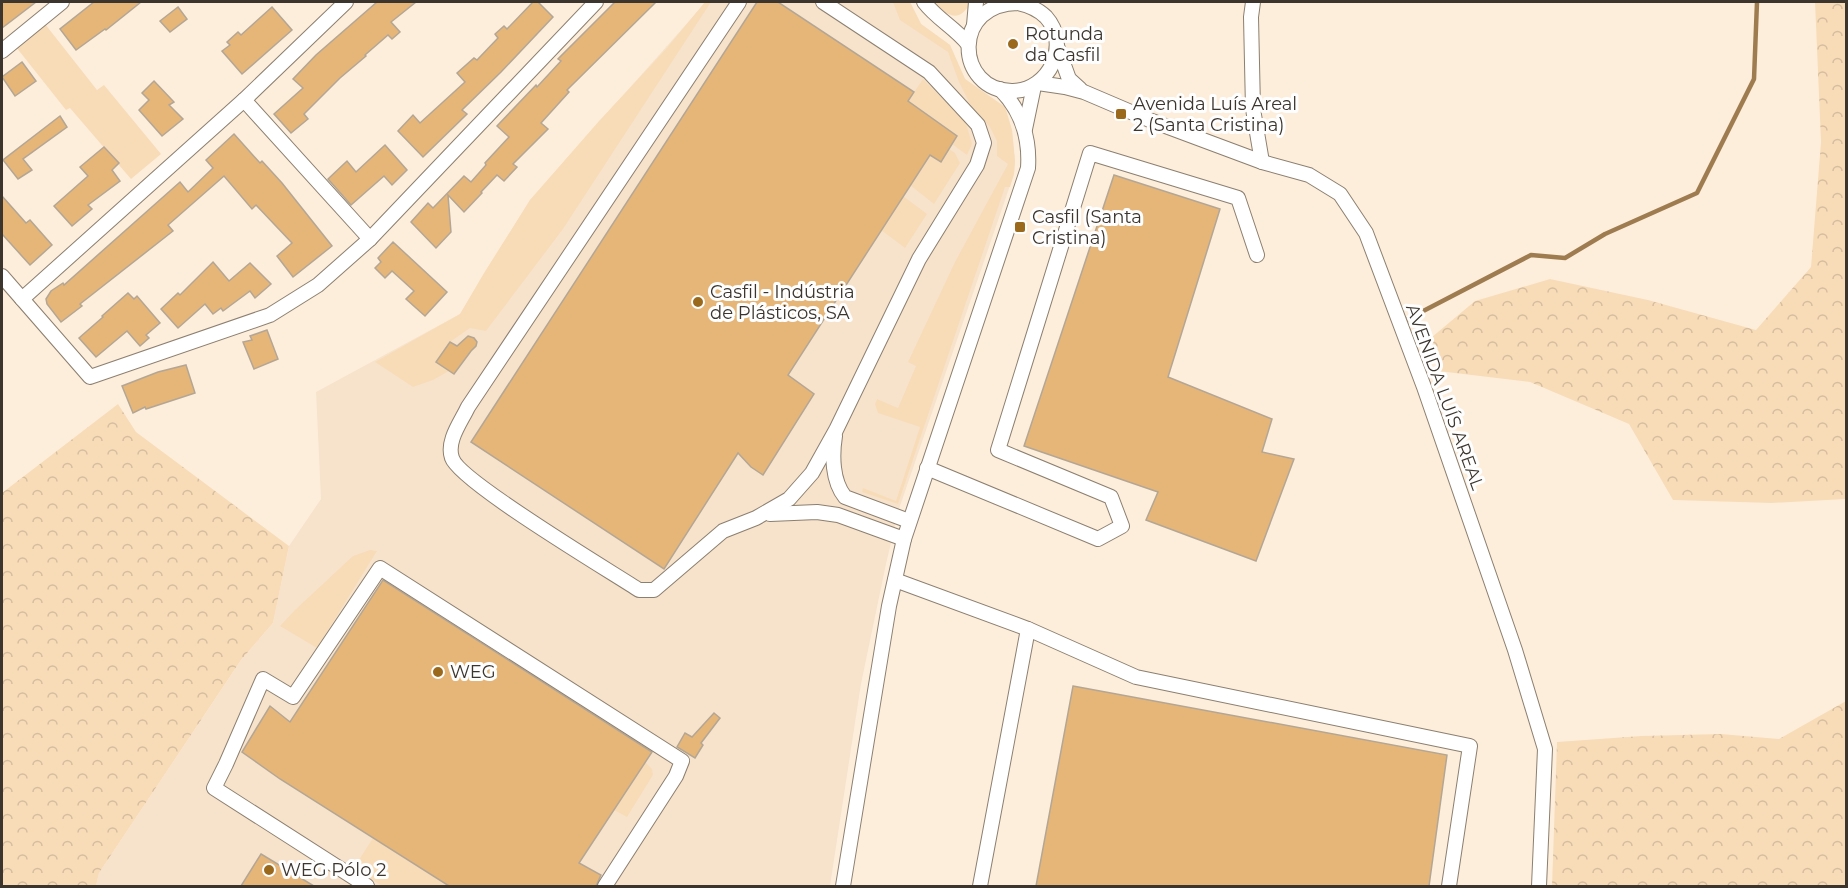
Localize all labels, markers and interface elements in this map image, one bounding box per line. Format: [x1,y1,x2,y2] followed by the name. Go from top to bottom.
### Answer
[1025,23,1104,66] place label: Rotunda da Casfil
[1006,37,1020,51] marker: Rotunda da Casfil
[1133,93,1297,136] place label: Avenida Luís Areal 2 (Santa Cristina)
[1114,107,1128,121] marker: Avenida Luís Areal 2 (Santa Cristina)
[1032,206,1142,249] place label: Casfil (Santa Cristina)
[1013,220,1027,234] marker: Casfil (Santa Cristina)
[710,281,855,324] place label: Casfil - Indústria de Plásticos, SA
[691,295,705,309] marker: Casfil - Indústria de Plásticos, SA
[1401,301,1489,493] street label: AVENIDA LUÍS AREAL
[450,661,496,683] place label: WEG
[431,665,445,679] marker: WEG
[281,859,386,881] place label: WEG Pólo 2
[262,863,276,877] marker: WEG Pólo 2

